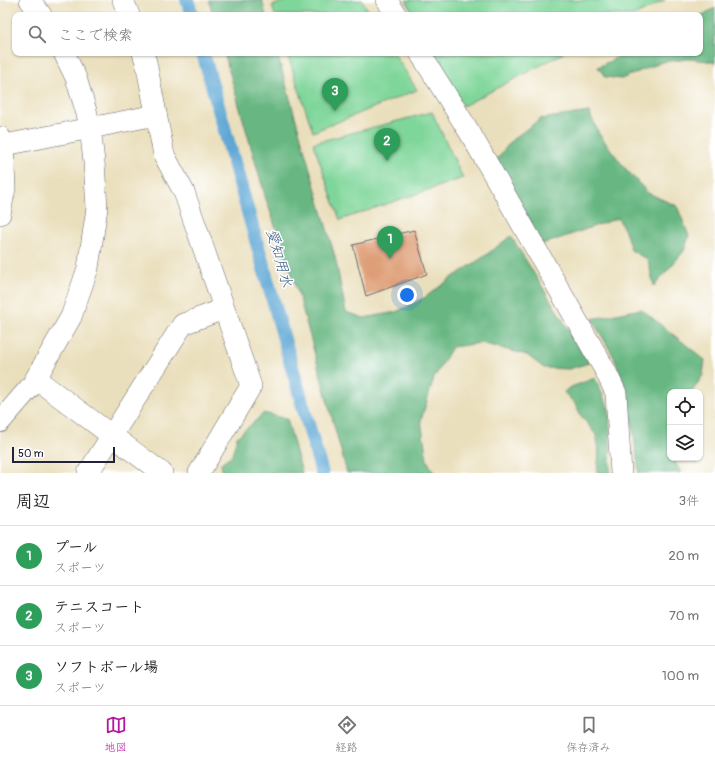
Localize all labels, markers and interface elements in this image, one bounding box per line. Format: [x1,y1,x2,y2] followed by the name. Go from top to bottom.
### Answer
[12,12,703,56] search box
[26,23,48,45] icon: search
[58,26,133,45] text: ここで検索
[322,78,348,111] pin: 3
[374,128,400,161] pin: 2
[377,226,403,259] pin: 1
[262,227,296,289] water label: 愛知用水
[397,285,417,305] your location
[667,389,703,461] map controls
[667,389,703,425] button: locate
[667,425,703,461] button: layers
[12,445,115,464] scale bar
[18,447,44,460] text: 50 m
[16,491,50,512] text: 周辺
[679,493,699,509] text: 3件
[54,538,98,557] text: プール
[26,548,32,564] text: 1
[668,548,699,564] text: 20 m
[54,560,106,576] text: スポーツ
[54,598,144,617] text: テニスコート
[25,608,33,624] text: 2
[669,608,699,624] text: 70 m
[54,620,106,636] text: スポーツ
[54,658,158,677] text: ソフトボール場
[25,668,33,684] text: 3
[662,668,699,684] text: 100 m
[54,680,106,696] text: スポーツ
[105,714,127,754] tab: 地図
[336,714,358,754] tab: 経路
[567,714,611,754] tab: 保存済み

